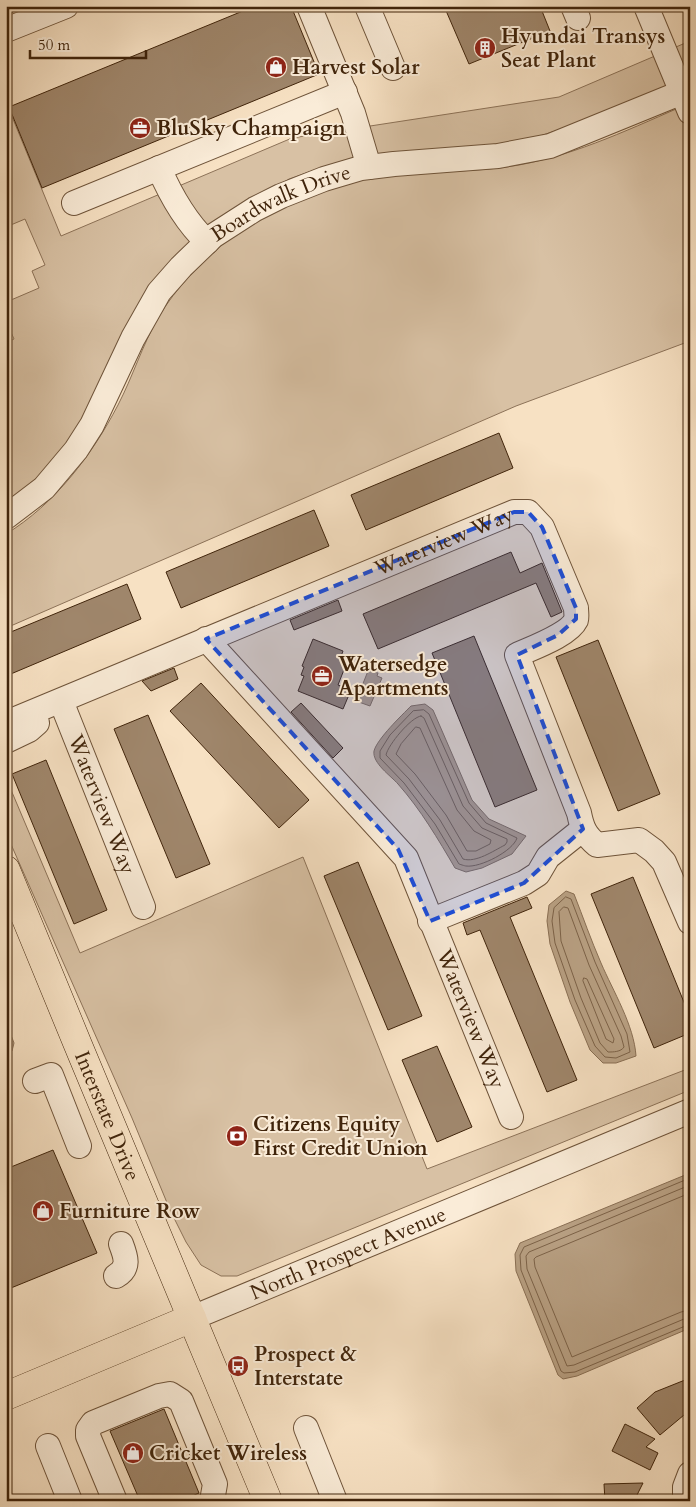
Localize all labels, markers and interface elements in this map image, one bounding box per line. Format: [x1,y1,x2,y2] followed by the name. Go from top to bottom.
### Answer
[501,22,665,75] place label: Hyundai Transys Seat Plant
[30,28,146,60] scale bar
[38,35,70,55] text: 50 m
[473,36,497,60] building icon: Hyundai Transys Seat Plant
[292,53,420,82] place label: Harvest Solar
[264,55,288,79] shop icon: Harvest Solar
[156,114,346,143] place label: BluSky Champaign
[128,116,152,140] office icon: BluSky Champaign
[205,157,354,248] street label: Boardwalk Drive
[369,499,518,583] street label: Waterview Way
[337,650,449,703] place label: Watersedge Apartments
[310,664,334,688] office icon: Watersedge Apartments
[61,729,143,878] street label: Waterview Way
[430,944,512,1093] street label: Waterview Way
[68,1046,148,1185] street label: Interstate Drive
[253,1110,428,1163] place label: Citizens Equity First Credit Union
[225,1124,249,1148] bank icon: Citizens Equity First Credit Union
[59,1197,201,1226] place label: Furniture Row
[31,1199,55,1223] shop icon: Furniture Row
[246,1199,451,1307] street label: North Prospect Avenue
[254,1340,358,1393] place label: Prospect & Interstate
[226,1354,250,1378] bus stop icon: Prospect & Interstate
[149,1439,307,1468] place label: Cricket Wireless
[121,1441,145,1465] shop icon: Cricket Wireless

